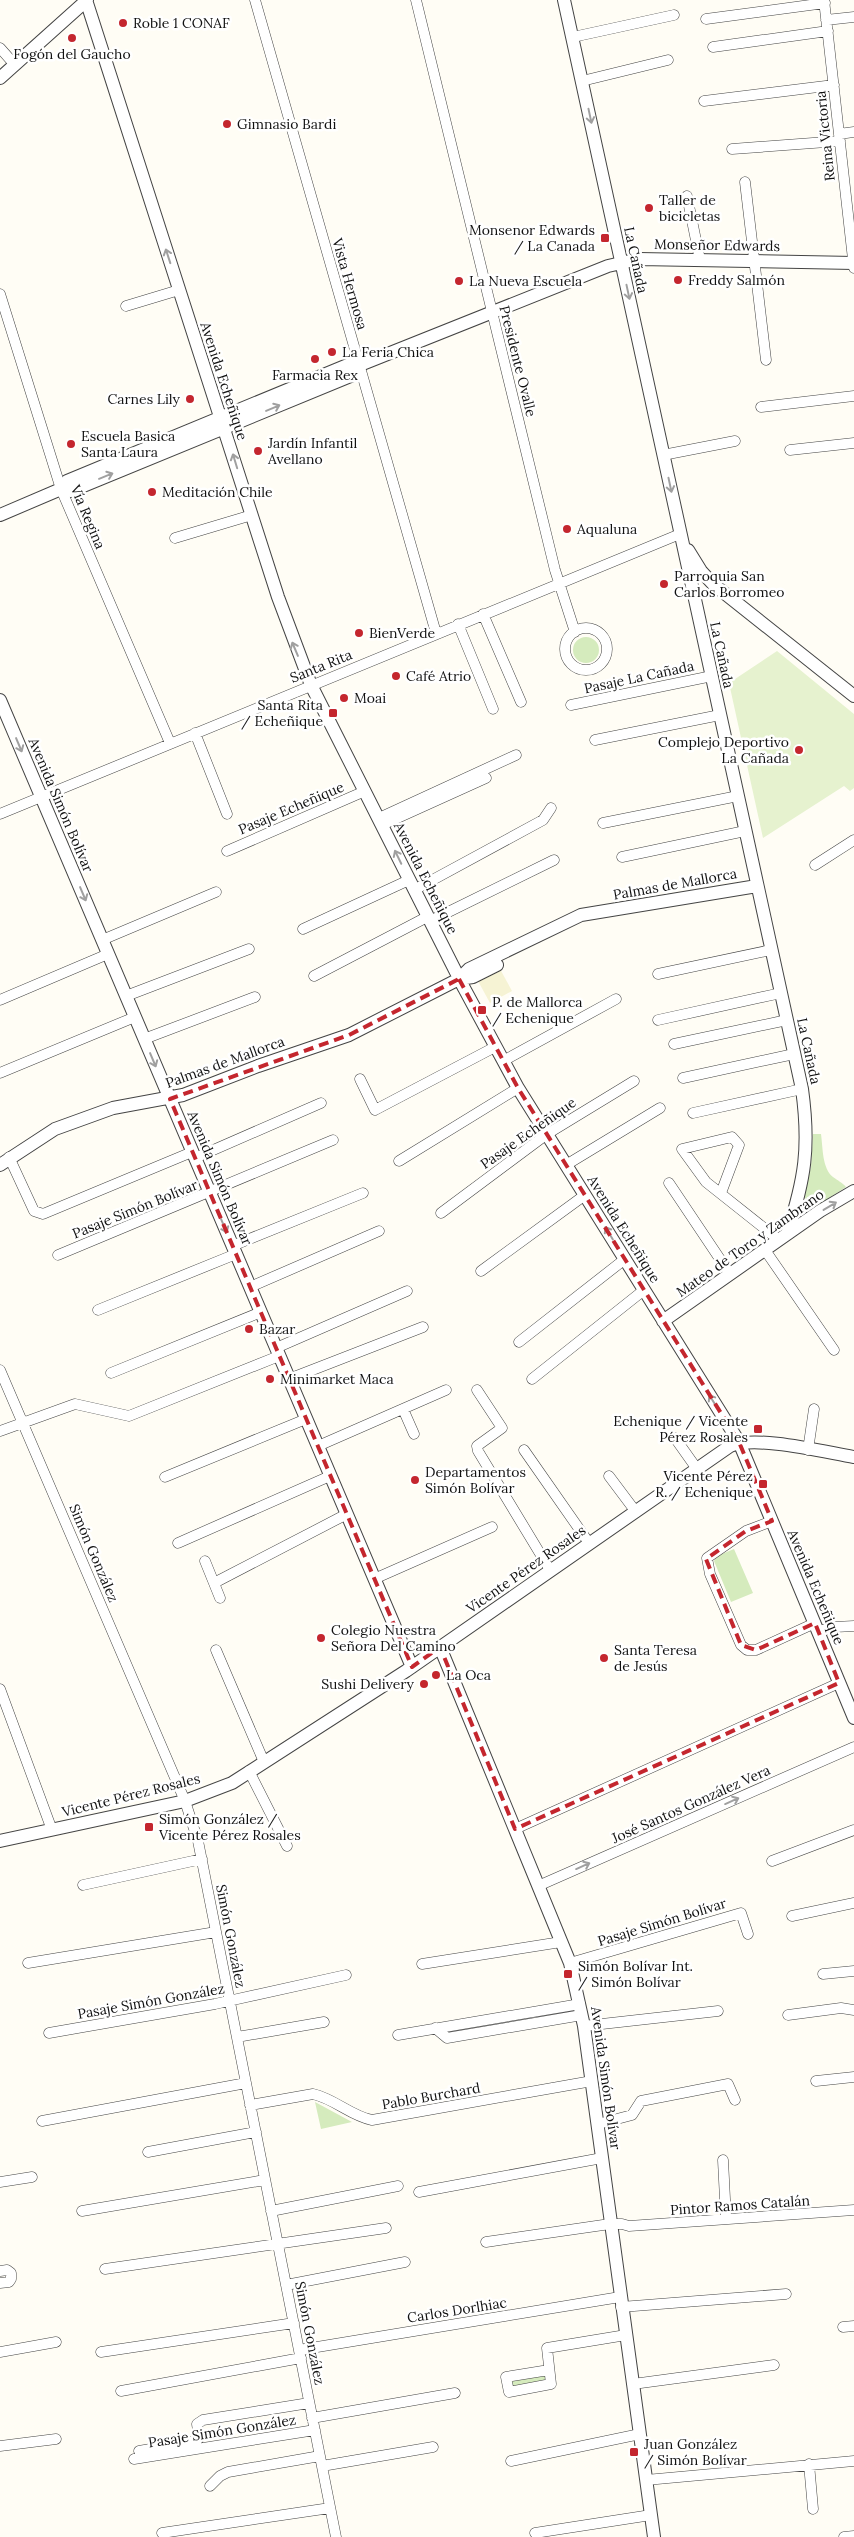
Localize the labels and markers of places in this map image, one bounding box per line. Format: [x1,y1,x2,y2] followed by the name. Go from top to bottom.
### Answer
[133,14,230,32] place label: Roble 1 CONAF
[117,17,129,29] marker: Roble 1 CONAF
[66,32,78,44] marker: Fogón del Gaucho
[13,45,131,63] place label: Fogón del Gaucho
[237,115,336,133] place label: Gimnasio Bardi
[221,118,233,130] marker: Gimnasio Bardi
[659,191,720,225] place label: Taller de bicicletas
[643,202,655,214] marker: Taller de bicicletas
[469,221,595,255] place label: Monsenor Edwards / La Canada
[599,232,611,244] marker: Monsenor Edwards / La Canada
[688,271,785,289] place label: Freddy Salmón
[469,272,582,290] place label: La Nueva Escuela
[672,274,684,286] marker: Freddy Salmón
[453,275,465,287] marker: La Nueva Escuela
[342,343,434,361] place label: La Feria Chica
[326,346,338,358] marker: La Feria Chica
[309,353,321,365] marker: Farmacia Rex
[272,366,359,384] place label: Farmacia Rex
[108,390,181,408] place label: Carnes Lily
[184,393,196,405] marker: Carnes Lily
[81,427,175,461] place label: Escuela Basica Santa Laura
[267,434,357,468] place label: Jardín Infantil Avellano
[65,438,77,450] marker: Escuela Basica Santa Laura
[252,445,264,457] marker: Jardín Infantil Avellano
[162,483,273,501] place label: Meditación Chile
[146,486,158,498] marker: Meditación Chile
[576,520,637,538] place label: Aqualuna
[561,523,573,535] marker: Aqualuna
[674,567,785,601] place label: Parroquia San Carlos Borromeo
[658,578,670,590] marker: Parroquia San Carlos Borromeo
[369,624,436,642] place label: BienVerde
[353,627,365,639] marker: BienVerde
[406,667,471,685] place label: Café Atrio
[390,670,402,682] marker: Café Atrio
[354,689,386,707] place label: Moai
[338,692,350,704] marker: Moai
[241,696,323,730] place label: Santa Rita / Echeñique
[327,707,339,719] marker: Santa Rita / Echeñique
[658,733,789,767] place label: Complejo Deportivo La Cañada
[793,744,805,756] marker: Complejo Deportivo La Cañada
[492,993,583,1027] place label: P. de Mallorca / Echenique
[476,1004,488,1016] marker: P. de Mallorca / Echenique
[259,1320,295,1338] place label: Bazar
[243,1323,255,1335] marker: Bazar
[280,1370,394,1388] place label: Minimarket Maca
[264,1373,276,1385] marker: Minimarket Maca
[613,1412,748,1446] place label: Echenique / Vicente Pérez Rosales
[752,1423,764,1435] marker: Echenique / Vicente Pérez Rosales
[425,1463,526,1497] place label: Departamentos Simón Bolívar
[655,1467,753,1501] place label: Vicente Pérez R. / Echenique
[409,1474,421,1486] marker: Departamentos Simón Bolívar
[757,1478,769,1490] marker: Vicente Pérez R. / Echenique
[331,1621,456,1655] place label: Colegio Nuestra Señora Del Camino
[315,1632,327,1644] marker: Colegio Nuestra Señora Del Camino
[614,1641,697,1675] place label: Santa Teresa de Jesús
[598,1652,610,1664] marker: Santa Teresa de Jesús
[446,1666,491,1684] place label: La Oca
[430,1669,442,1681] marker: La Oca
[321,1675,415,1693] place label: Sushi Delivery
[418,1678,430,1690] marker: Sushi Delivery
[158,1810,301,1844] place label: Simón González / Vicente Pérez Rosales
[143,1821,155,1833] marker: Simón González / Vicente Pérez Rosales
[578,1957,693,1991] place label: Simón Bolívar Int. / Simón Bolívar
[562,1968,574,1980] marker: Simón Bolívar Int. / Simón Bolívar
[643,2435,747,2469] place label: Juan González / Simón Bolívar
[628,2446,640,2458] marker: Juan González / Simón Bolívar

